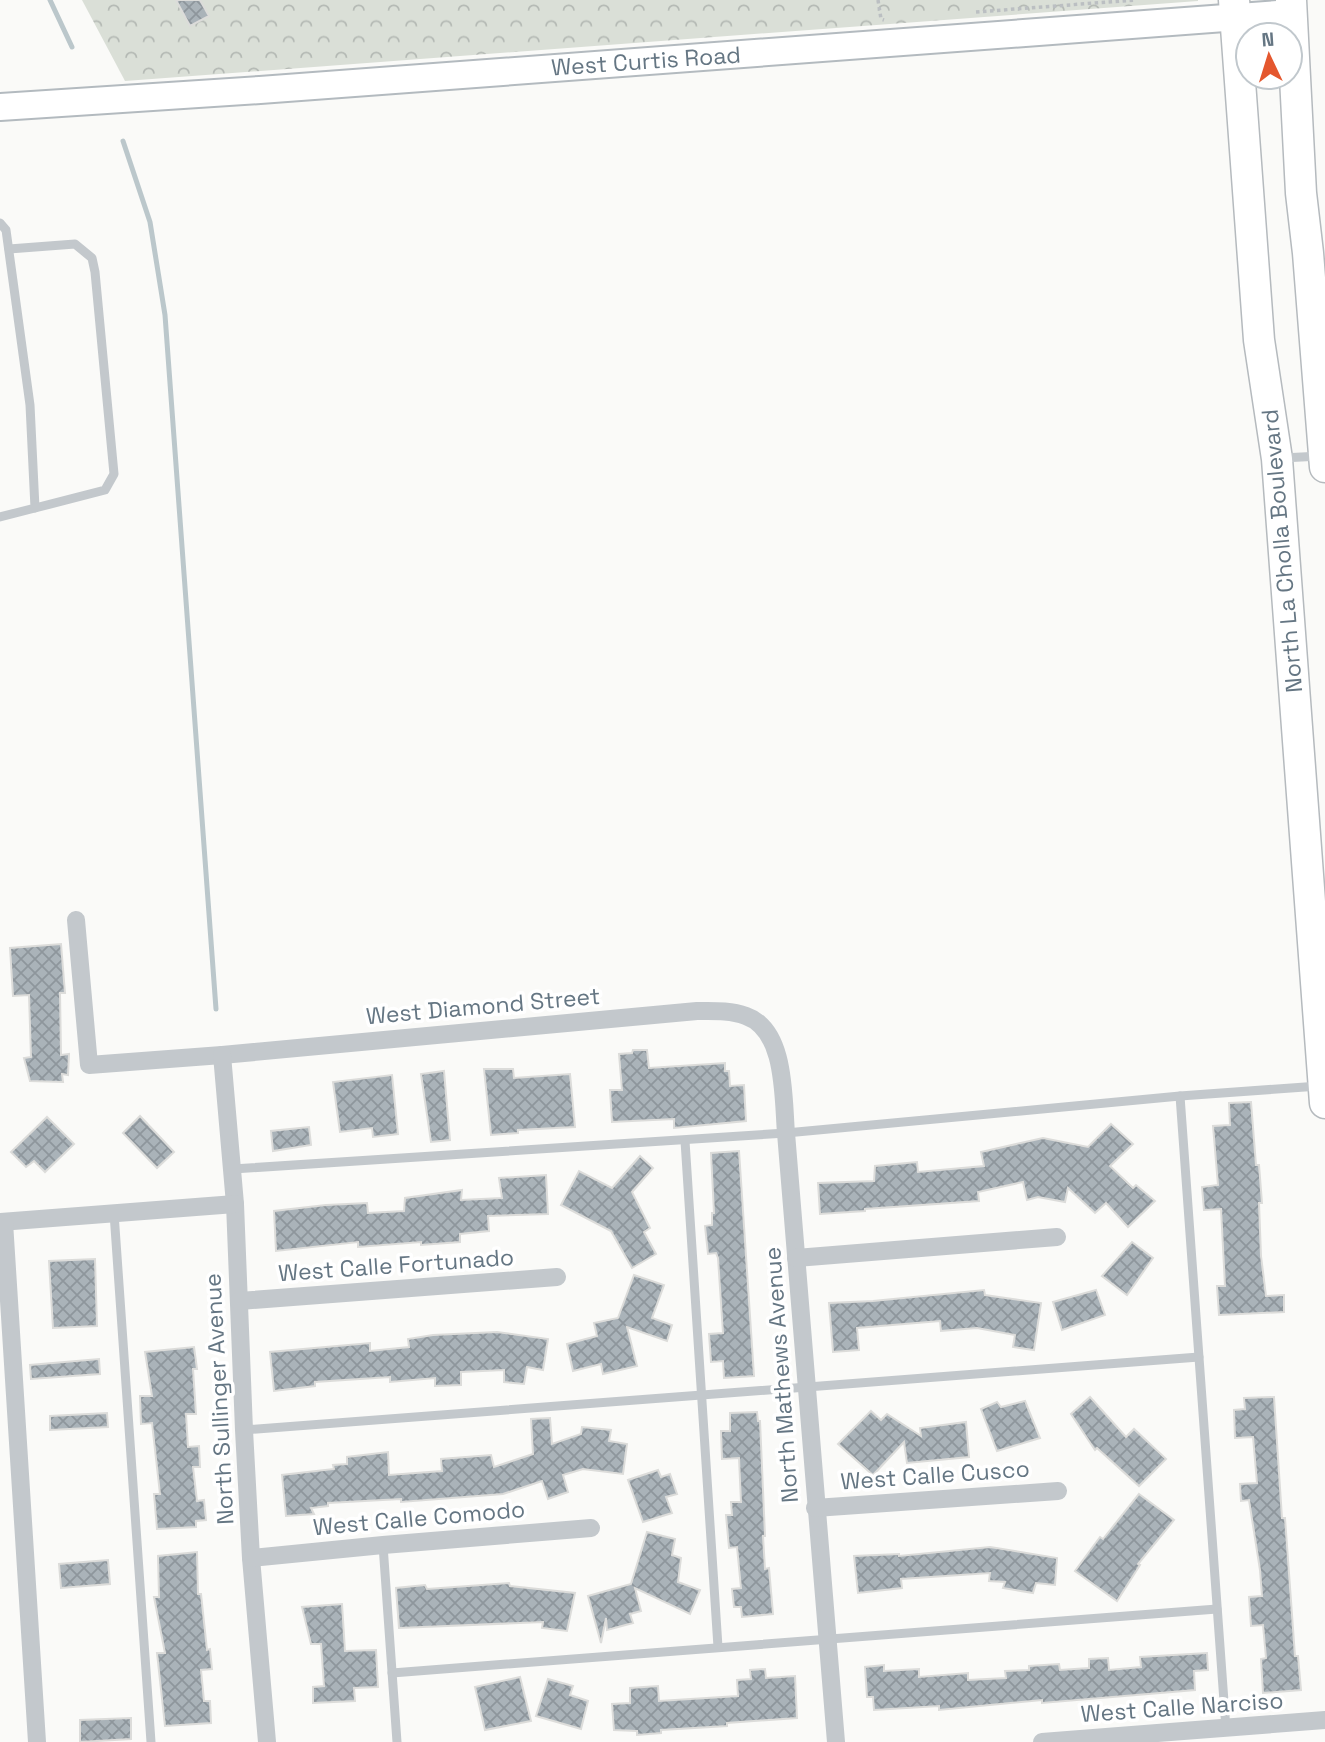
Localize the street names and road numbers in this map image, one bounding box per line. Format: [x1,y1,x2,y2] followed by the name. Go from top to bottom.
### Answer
[550,39,742,83] street label: West Curtis Road
[1255,408,1309,694] street label: North La Cholla Boulevard
[365,981,601,1031] street label: West Diamond Street
[277,1242,515,1288] street label: West Calle Fortunado
[757,1246,805,1504] street label: North Mathews Avenue
[197,1272,241,1526] street label: North Sullinger Avenue
[839,1453,1031,1497] street label: West Calle Cusco
[312,1494,526,1542] street label: West Calle Comodo
[1080,1685,1284,1729] street label: West Calle Narciso

